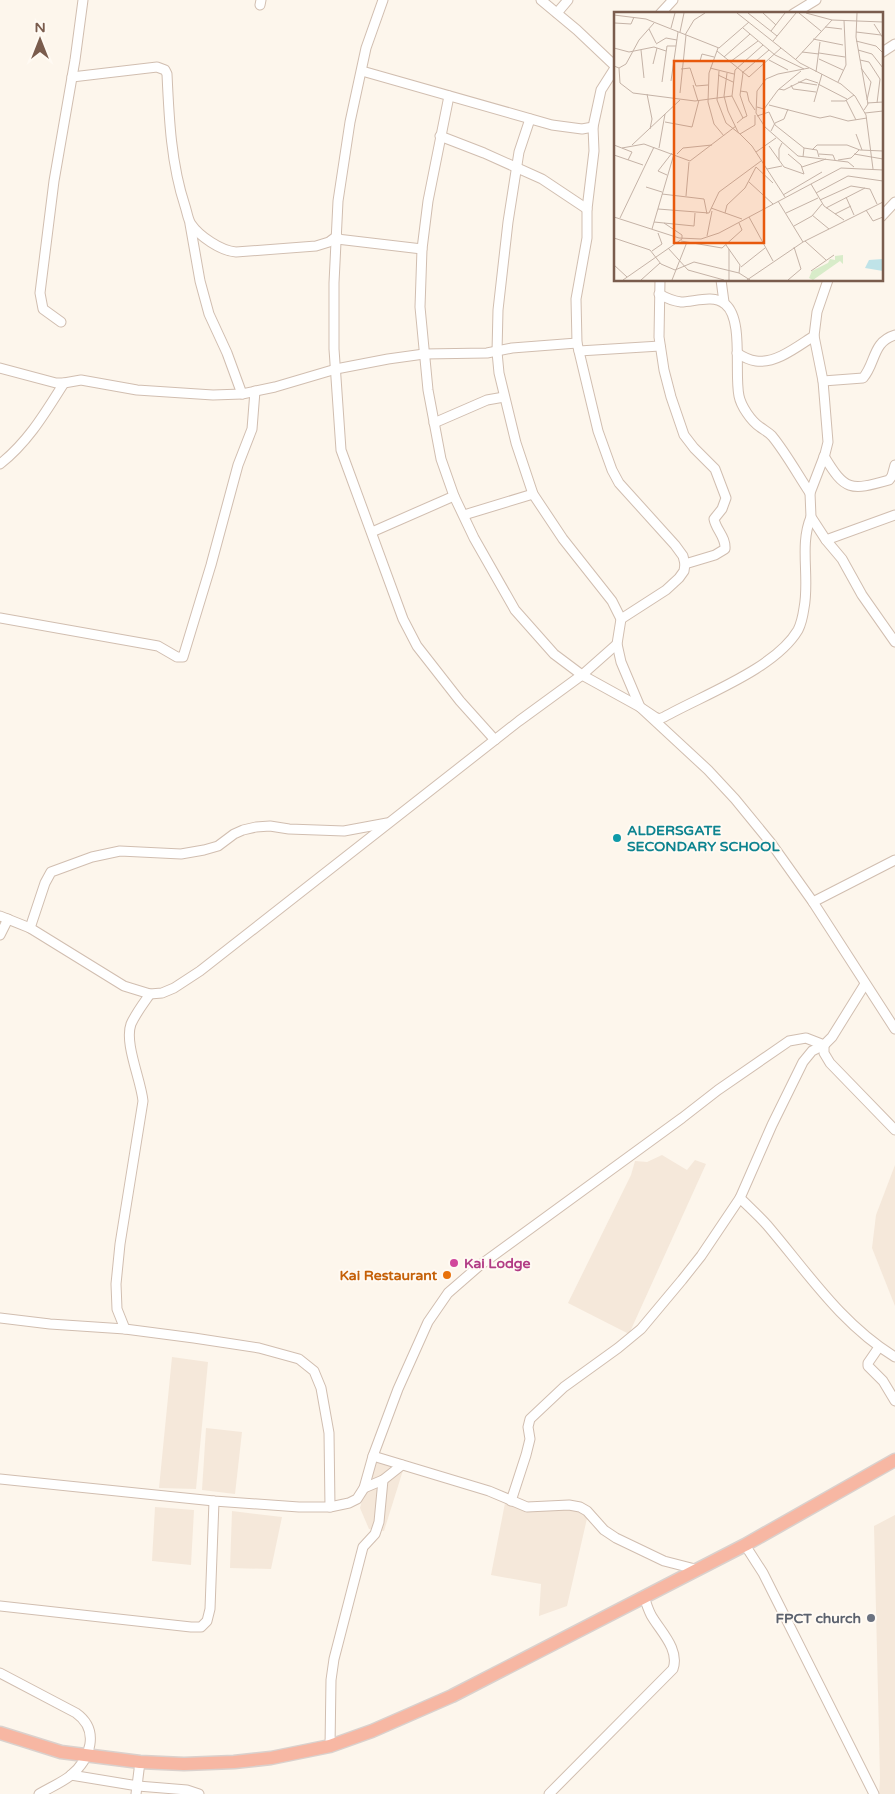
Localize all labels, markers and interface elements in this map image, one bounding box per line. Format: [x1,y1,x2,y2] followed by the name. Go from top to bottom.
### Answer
[614,12,882,281] inset map
[15,15,65,65] north arrow
[34,19,46,36] text: N
[627,822,780,855] place label: ALDERSGATE SECONDARY SCHOOL
[611,832,623,844] marker: ALDERSGATE SECONDARY SCHOOL
[464,1255,531,1272] place label: Kai Lodge
[448,1257,460,1269] marker: Kai Lodge
[339,1267,438,1284] place label: Kai Restaurant
[441,1269,453,1281] marker: Kai Restaurant
[776,1610,861,1627] place label: FPCT church
[865,1612,877,1624] marker: FPCT church

